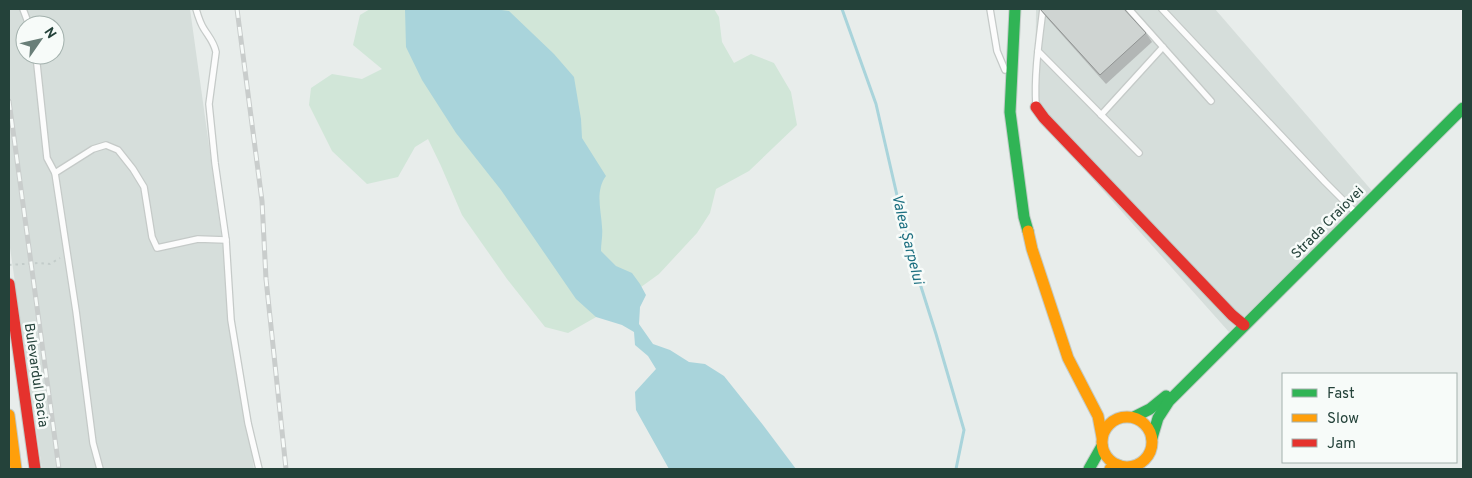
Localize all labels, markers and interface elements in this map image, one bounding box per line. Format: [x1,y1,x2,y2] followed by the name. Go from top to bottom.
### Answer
[15,15,65,65] north arrow
[40,25,59,42] text: N
[1288,183,1368,263] street label: Strada Craiovei
[886,192,927,288] water label: Valea Șarpelui
[20,322,51,428] street label: Bulevardul Dacia
[1282,373,1457,463] legend
[1327,385,1355,404] text: Fast
[1327,410,1359,429] text: Slow
[1327,435,1356,454] text: Jam

